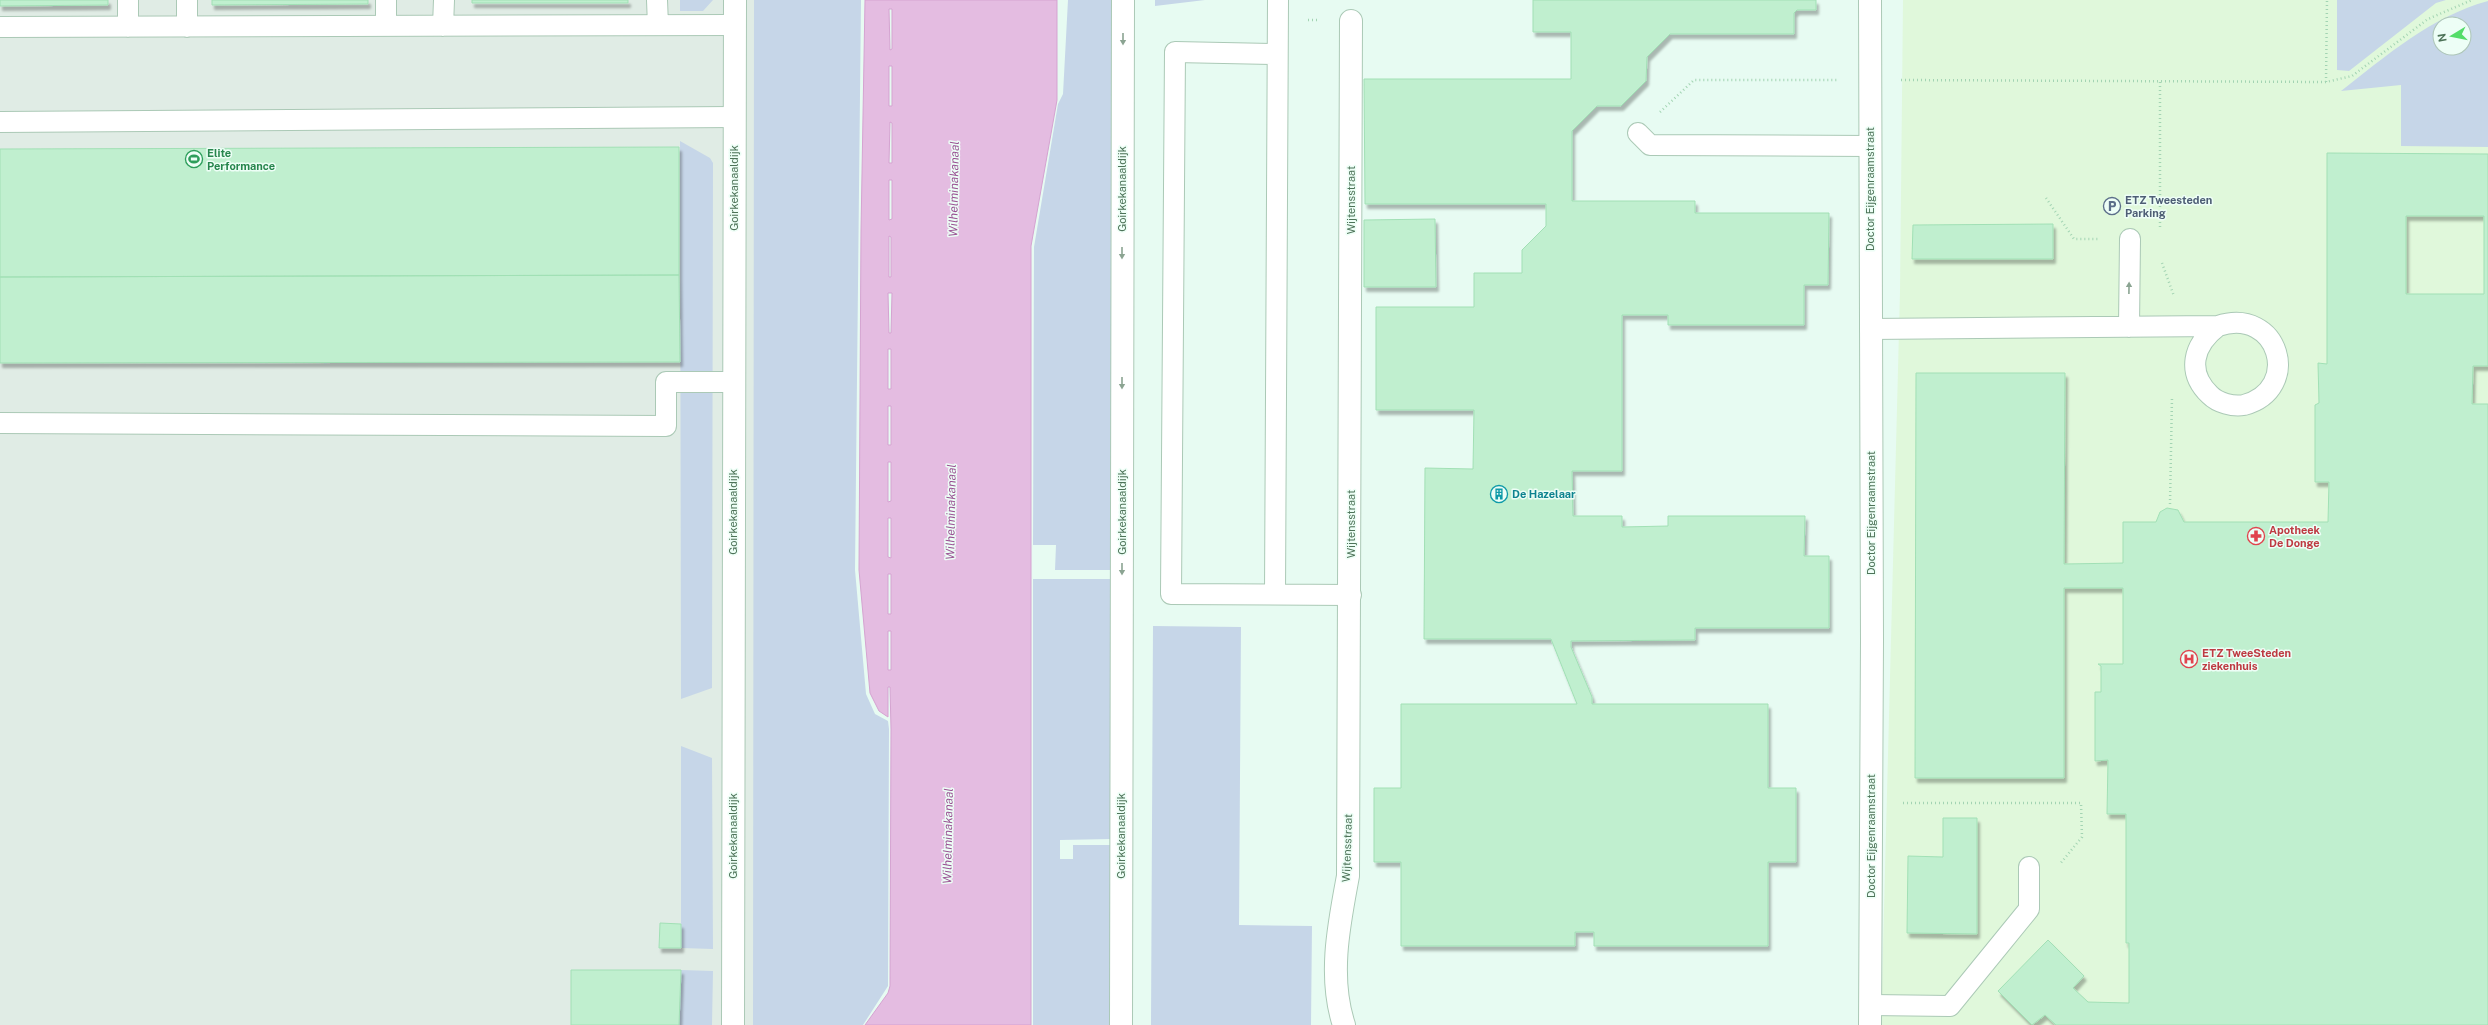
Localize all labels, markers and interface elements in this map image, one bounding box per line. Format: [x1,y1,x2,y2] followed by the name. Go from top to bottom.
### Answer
[2432,16,2472,56] north arrow
[2435,32,2449,43] text: N
[1120,33,1126,46] one-way arrow
[1864,127,1876,251] street label: Doctor Eijgenraamstraat
[946,141,962,237] water label: Wilhelminakanaal
[728,145,740,231] street label: Goirkekanaaldijk
[1116,146,1128,232] street label: Goirkekanaaldijk
[207,147,275,172] place label: Elite Performance
[184,149,204,169] sports icon: Elite Performance
[1345,166,1357,234] street label: Wijtensstraat
[2125,194,2212,219] place label: ETZ Tweesteden Parking
[2102,196,2122,216] parking icon: ETZ Tweesteden Parking
[1119,247,1125,260] one-way arrow
[2126,281,2132,294] one-way arrow
[1119,377,1125,390] one-way arrow
[1865,451,1877,575] street label: Doctor Eijgenraamstraat
[943,464,959,560] water label: Wilhelminakanaal
[727,469,739,555] street label: Goirkekanaaldijk
[1116,469,1128,555] street label: Goirkekanaaldijk
[1489,484,1509,504] building icon: De Hazelaar
[1512,488,1576,500] place label: De Hazelaar
[1345,490,1357,558] street label: Wijtensstraat
[2269,524,2321,549] place label: Apotheek De Donge
[2246,526,2266,546] pharmacy icon: Apotheek De Donge
[1119,563,1125,576] one-way arrow
[2202,647,2291,672] place label: ETZ TweeSteden ziekenhuis
[2179,649,2199,669] hospital icon: ETZ TweeSteden ziekenhuis
[1865,774,1877,898] street label: Doctor Eijgenraamstraat
[940,788,956,884] water label: Wilhelminakanaal
[727,793,739,879] street label: Goirkekanaaldijk
[1115,793,1127,879] street label: Goirkekanaaldijk
[1340,814,1354,882] street label: Wijtensstraat

